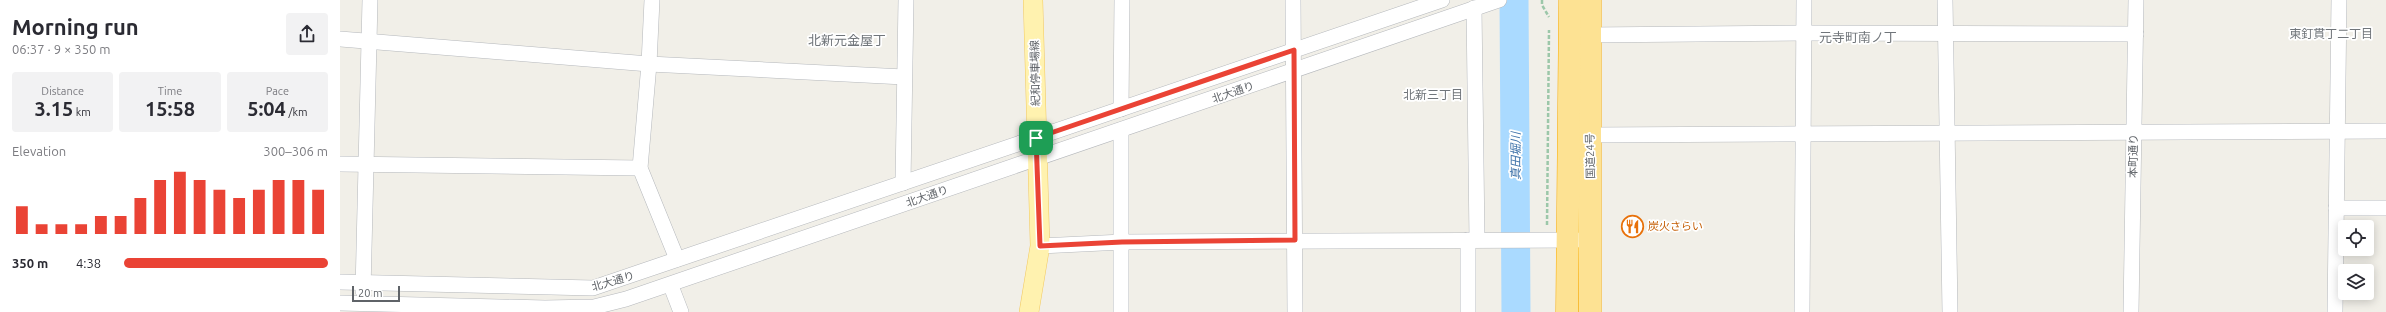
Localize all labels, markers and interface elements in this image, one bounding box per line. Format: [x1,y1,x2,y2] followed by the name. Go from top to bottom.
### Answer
[286,13,328,55] button: share
[12,14,139,39] text: Morning run
[2289,27,2373,40] district label: 東釘貫丁二丁目
[1819,30,1897,44] district label: 元寺町南ノ丁
[808,33,886,47] district label: 北新元金屋丁
[1028,40,1042,106] street label: 紀和停車場線
[12,42,111,56] text: 06:37 · 9 × 350 m
[1210,79,1256,105] street label: 北大通り
[41,85,84,97] text: Distance
[158,85,182,97] text: Time
[266,85,289,97] text: Pace
[1403,88,1463,101] district label: 北新三丁目
[34,97,73,120] text: 3.15
[145,97,195,120] text: 15:58
[247,97,286,120] text: 5:04
[73,106,91,118] text: km
[286,106,308,118] text: /km
[1019,121,1053,155] pin
[1025,127,1047,149] icon: arrive
[1509,130,1522,180] water label: 真田堀川
[1584,133,1596,179] street label: 国道24号
[2127,134,2139,178] street label: 本町通り
[12,144,66,158] text: Elevation
[263,144,328,158] text: 300–306 m
[904,183,950,209] street label: 北大通り
[1620,213,1646,239] restaurant icon: 炭火さらい
[1648,220,1703,232] place label: 炭火さらい
[2338,220,2374,300] map controls
[2338,220,2374,256] button: locate
[12,256,48,270] text: 350 m
[76,256,101,270] text: 4:38
[2338,264,2374,300] button: layers
[590,269,636,293] street label: 北大通り
[352,284,400,303] scale bar
[358,287,382,299] text: 20 m

